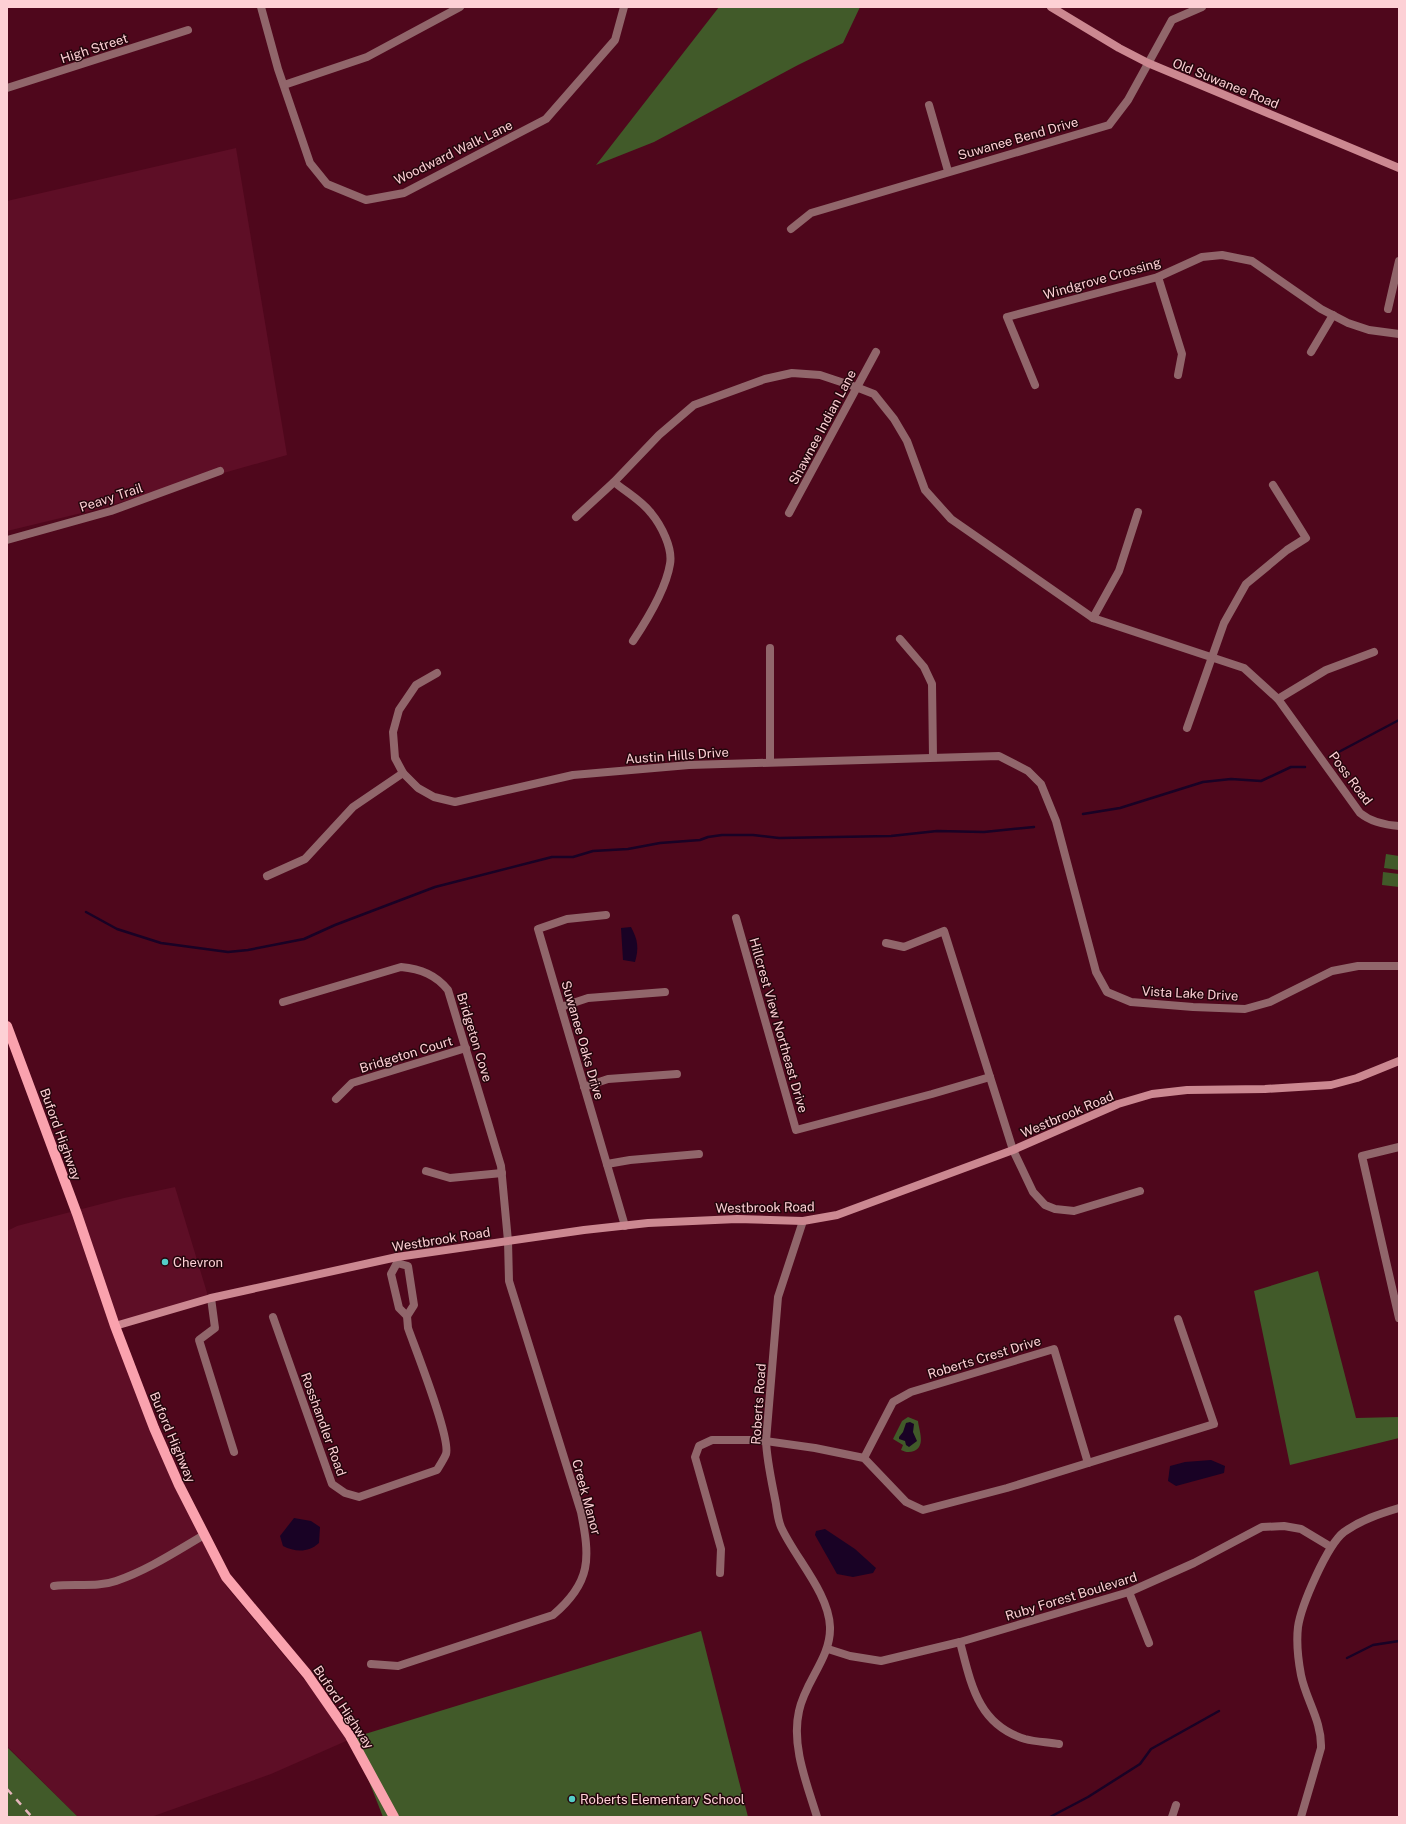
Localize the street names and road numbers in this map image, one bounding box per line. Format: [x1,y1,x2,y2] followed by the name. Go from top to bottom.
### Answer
[59,31,130,66] street label: High Street
[1170,55,1281,112] street label: Old Suwanee Road
[956,114,1080,163] street label: Suwanee Bend Drive
[392,117,515,188] street label: Woodward Walk Lane
[1042,255,1163,302] street label: Windgrove Crossing
[786,367,859,487] street label: Shawnee Indian Lane
[78,480,145,515] street label: Peavy Trail
[625,744,729,767] street label: Austin Hills Drive
[1326,749,1375,808] street label: Poss Road
[746,936,811,1114] street label: Hillcrest View Northeast Drive
[558,979,607,1101] street label: Suwanee Oaks Drive
[1141,983,1239,1004] street label: Vista Lake Drive
[454,991,495,1084] street label: Bridgeton Cove
[358,1033,454,1076] street label: Bridgeton Court
[37,1086,84,1182] street label: Buford Highway
[1019,1088,1116,1141] street label: Westbrook Road
[715,1199,815,1216] street label: Westbrook Road
[391,1224,491,1255] street label: Westbrook Road
[926,1333,1043,1382] street label: Roberts Crest Drive
[748,1363,769,1445] street label: Roberts Road
[298,1370,349,1478] street label: Rosshandler Road
[147,1390,198,1485] street label: Buford Highway
[569,1458,604,1537] street label: Creek Manor
[1004,1569,1139,1624] street label: Ruby Forest Boulevard
[310,1663,377,1752] street label: Buford Highway

